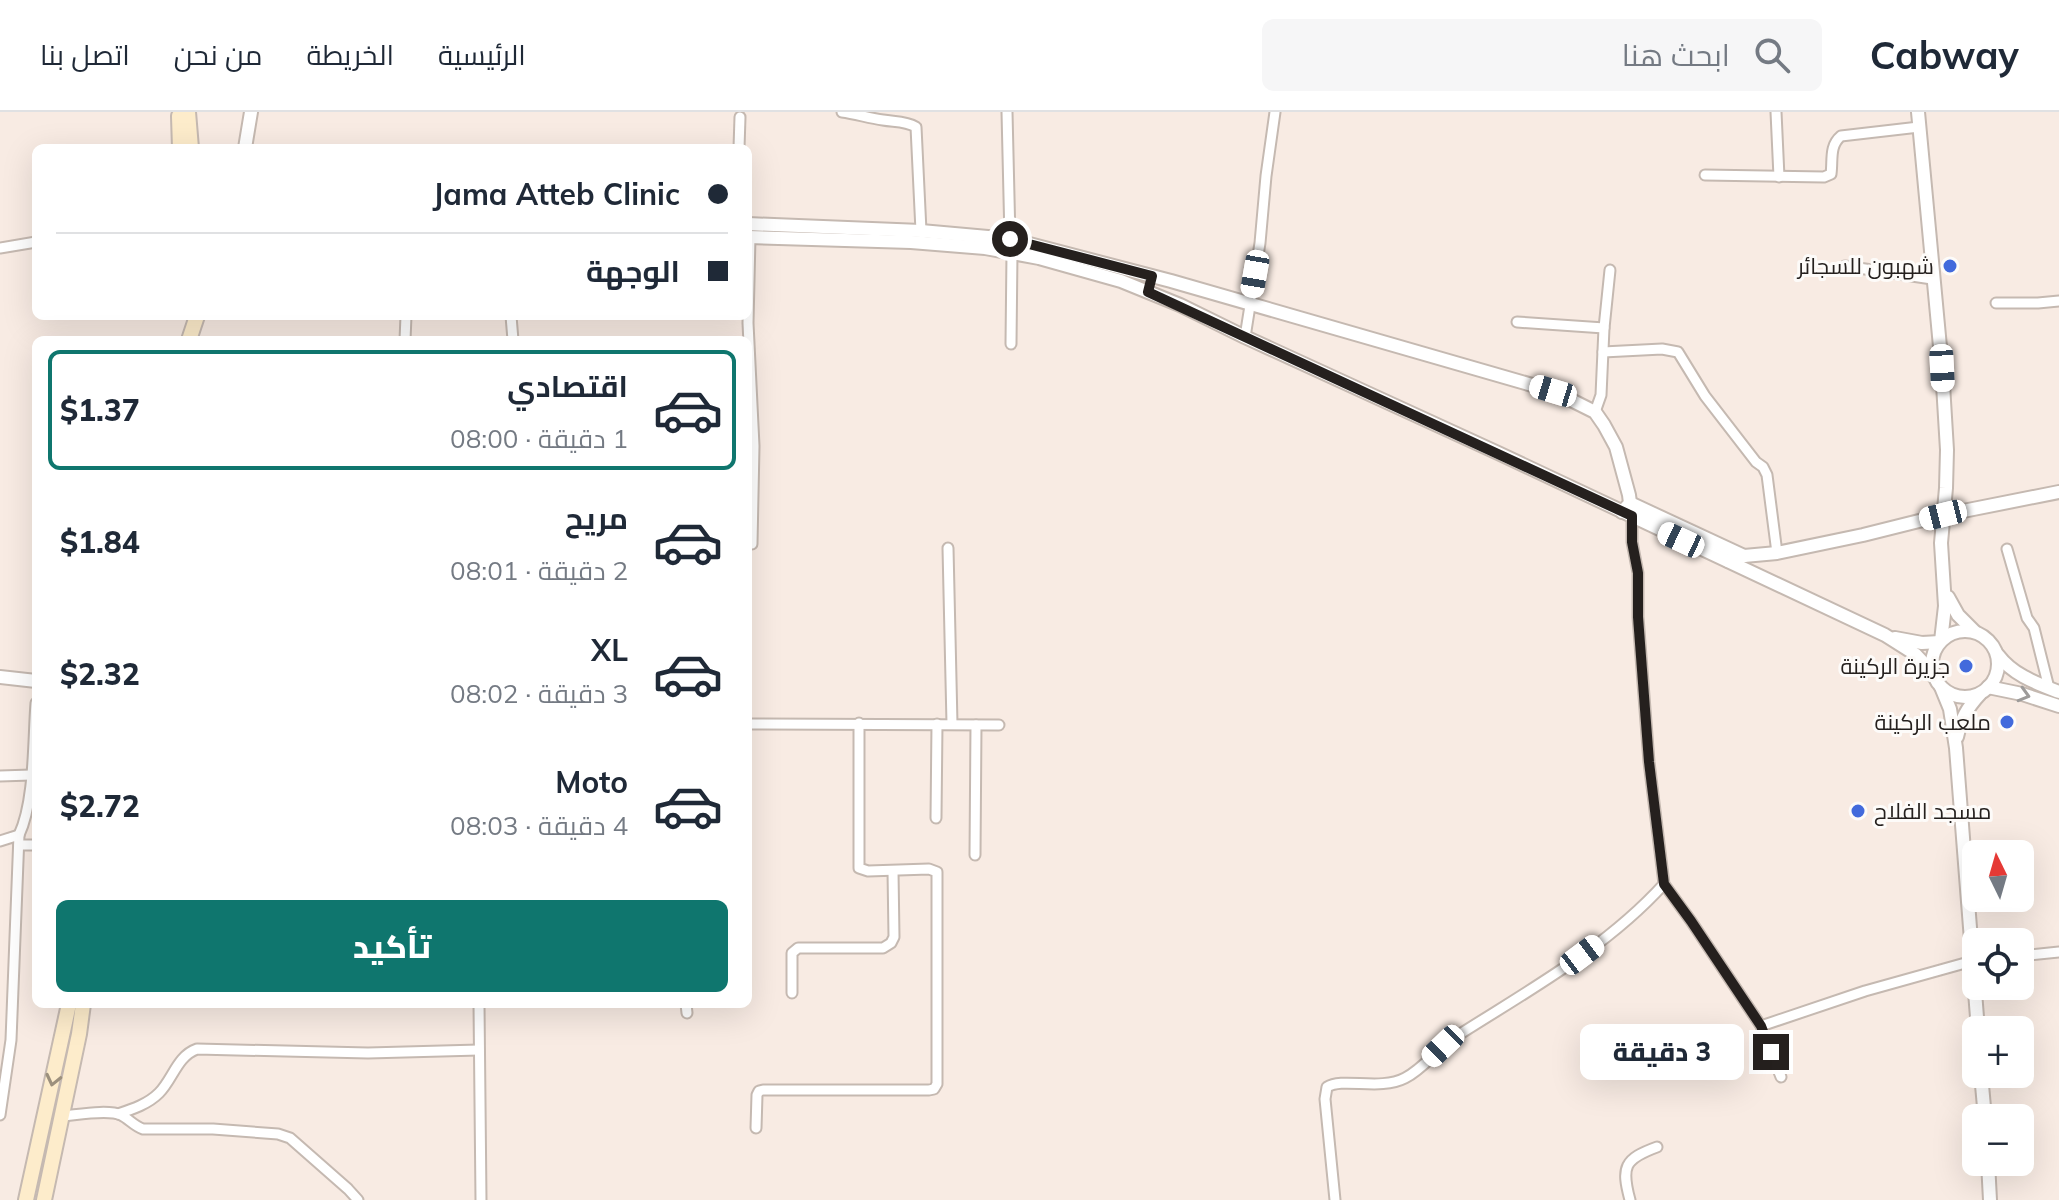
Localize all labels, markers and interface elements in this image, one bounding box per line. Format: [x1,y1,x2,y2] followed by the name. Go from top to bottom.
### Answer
[1262,19,1822,91] search box
[1870,31,2019,79] text: Cabway
[1750,33,1794,77] icon: search
[1622,36,1730,74] text: ابحث هنا
[40,37,130,72] text: اتصل بنا
[174,37,263,72] text: من نحن
[307,37,394,72] text: الخريطة
[438,37,526,72] text: الرئيسية
[432,175,680,213] text: Jama Atteb Clinic
[992,221,1028,257] route start
[1239,248,1271,300] car
[586,252,680,290] text: الوجهة
[1796,252,1934,280] place label: شهبون للسجائر
[1941,257,1959,275] marker: شهبون للسجائر
[1929,343,1955,393] car
[507,367,628,405] text: اقتصادي
[1527,373,1579,409] car
[652,374,724,446] icon: car
[60,391,140,429] text: $1.37
[450,422,628,455] text: 1 دقيقة · 08:00
[1917,498,1969,532] car
[565,499,628,537] text: مريح
[652,506,724,578] icon: car
[1654,519,1708,561] car
[60,523,140,561] text: $1.84
[450,554,628,587] text: 2 دقيقة · 08:01
[591,631,628,669] text: XL
[652,638,724,710] icon: car
[1840,652,1950,680] place label: جزيرة الركينة
[60,655,140,693] text: $2.32
[1957,657,1975,675] marker: جزيرة الركينة
[450,677,628,710] text: 3 دقيقة · 08:02
[2016,686,2030,702] one-way arrow
[1874,708,1991,736] place label: ملعب الركينة
[1998,713,2016,731] marker: ملعب الركينة
[555,763,628,801] text: Moto
[652,770,724,842] icon: car
[60,787,140,825] text: $2.72
[1874,797,1991,826] place label: مسجد الفلاح
[1849,802,1867,820] marker: مسجد الفلاح
[450,809,628,842] text: 4 دقيقة · 08:03
[1962,840,2034,912] north arrow
[1962,840,2034,1176] map controls
[56,900,728,992] button: تأكيد
[1962,928,2034,1000] button: locate
[1556,931,1608,979] car
[1962,1016,2034,1088] button: +
[1417,1021,1469,1071] car
[1579,1024,1743,1080] callout: 3 دقيقة
[1753,1034,1789,1070] route end
[1613,1035,1711,1068] text: 3 دقيقة
[45,1073,62,1087] one-way arrow
[1962,1104,2034,1176] button: −

